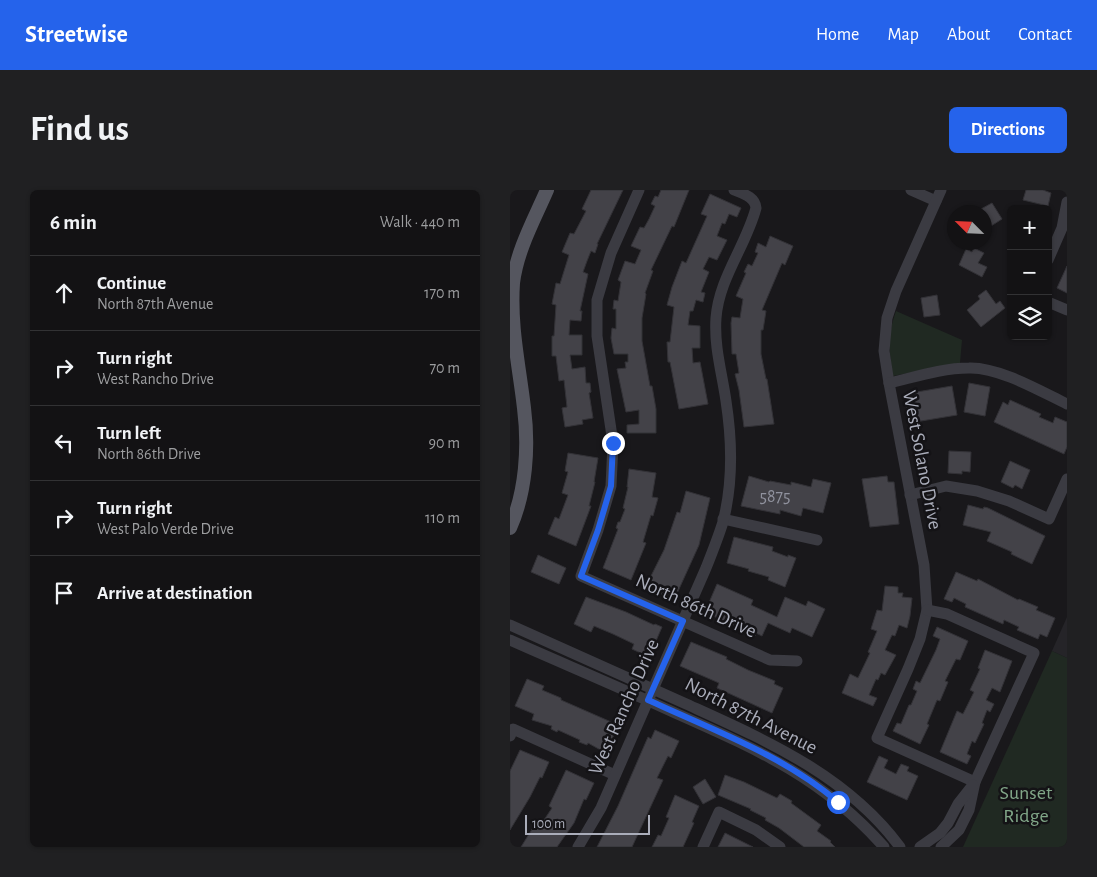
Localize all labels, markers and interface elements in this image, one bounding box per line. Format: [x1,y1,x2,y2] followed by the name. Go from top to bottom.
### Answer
[25,23,128,47] text: Streetwise
[816,26,859,44] text: Home
[887,26,919,44] text: Map
[947,26,990,44] text: About
[1018,26,1072,44] text: Contact
[949,107,1067,153] button: Directions
[30,112,129,147] text: Find us
[947,205,992,250] north arrow
[1007,205,1052,340] map controls
[1007,205,1052,250] button: +
[50,212,97,233] text: 6 min
[380,214,460,230] text: Walk · 440 m
[1007,250,1052,295] button: −
[97,274,166,293] text: Continue
[50,279,78,307] icon: ahead
[424,285,460,301] text: 170 m
[1007,295,1052,340] button: layers
[97,296,214,312] text: North 87th Avenue
[97,349,172,368] text: Turn right
[50,354,78,382] icon: right
[429,360,460,376] text: 70 m
[97,371,214,387] text: West Rancho Drive
[899,389,945,531] street label: West Solano Drive
[97,424,161,443] text: Turn left
[50,429,78,457] icon: left
[602,432,625,455] route end
[429,435,460,451] text: 90 m
[97,446,201,462] text: North 86th Drive
[759,488,791,506] house number: 5875
[97,499,172,518] text: Turn right
[50,504,78,532] icon: right
[425,510,460,526] text: 110 m
[97,521,234,537] text: West Palo Verde Drive
[633,570,759,642] street label: North 86th Drive
[50,579,78,607] icon: arrive
[97,584,253,603] text: Arrive at destination
[585,636,663,778] street label: West Rancho Drive
[682,674,820,758] street label: North 87th Avenue
[1000,783,1053,826] park label: Sunset Ridge
[827,791,850,814] route start
[525,812,650,835] scale bar
[532,817,565,831] text: 100 m

